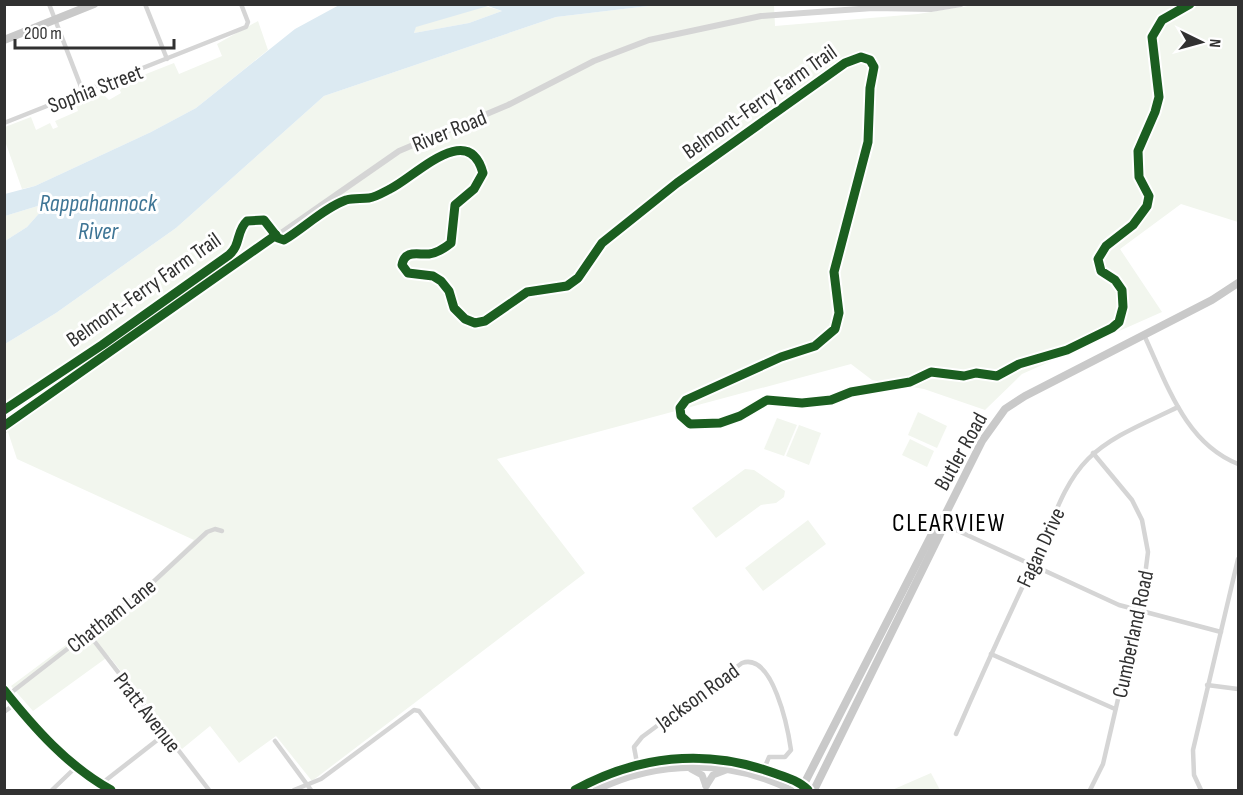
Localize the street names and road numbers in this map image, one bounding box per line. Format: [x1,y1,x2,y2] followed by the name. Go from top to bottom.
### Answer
[677,39,842,166] street label: Belmont-Ferry Farm Trail
[44,59,147,120] street label: Sophia Street
[408,104,491,158] street label: River Road
[61,227,226,354] street label: Belmont-Ferry Farm Trail
[929,408,994,495] street label: Butler Road
[1011,504,1071,592] street label: Fagan Drive
[1107,568,1160,700] street label: Cumberland Road
[62,573,162,659] street label: Chatham Lane
[650,658,745,737] street label: Jackson Road
[107,667,187,758] street label: Pratt Avenue

